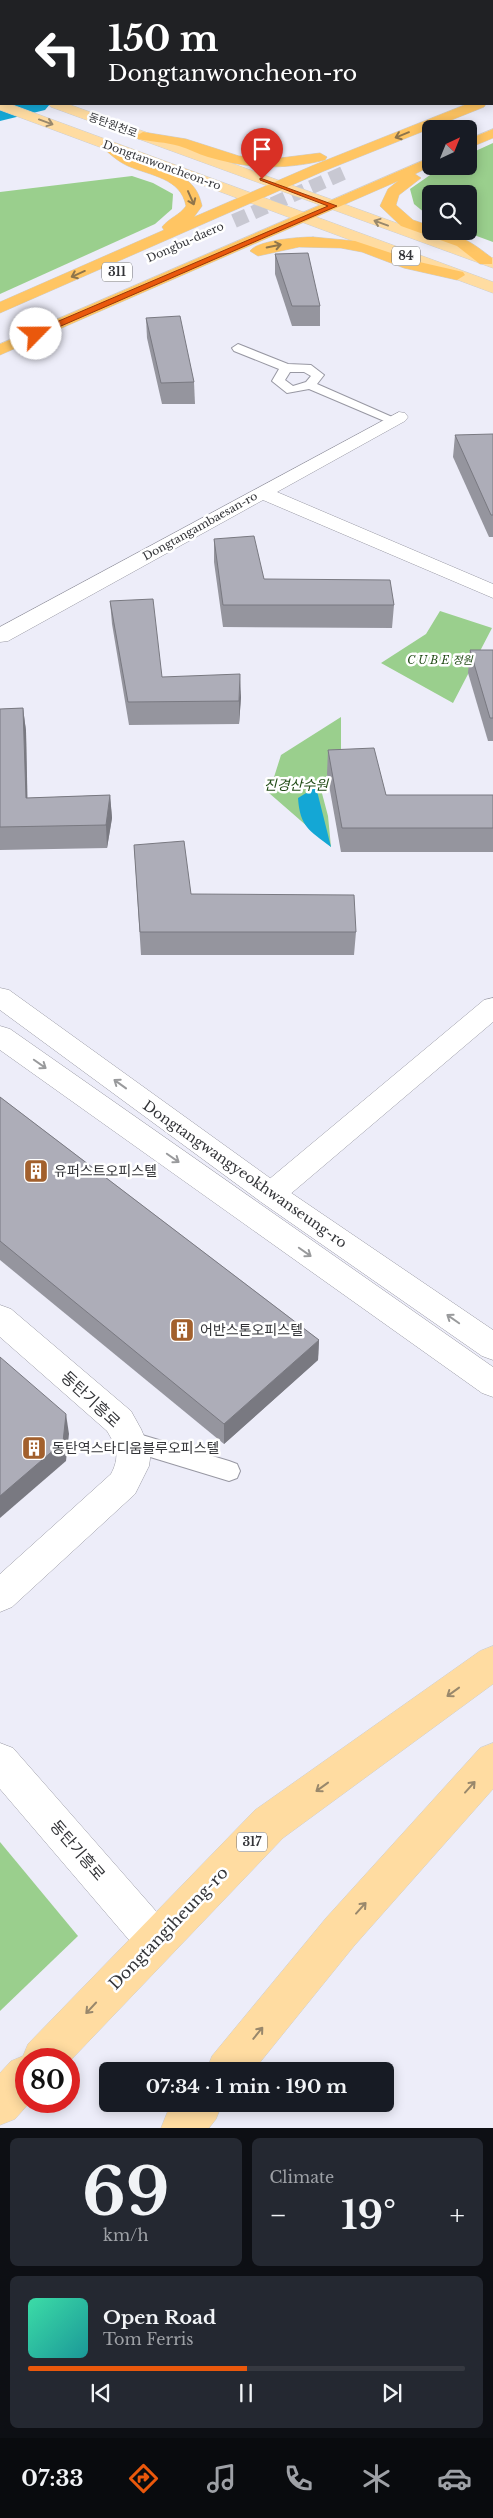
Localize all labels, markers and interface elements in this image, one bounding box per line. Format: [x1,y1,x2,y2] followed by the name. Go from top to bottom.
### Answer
[108,17,219,60] text: 150 m
[25,20,90,85] icon: left
[108,60,357,87] text: Dongtanwoncheon-ro
[87,110,139,140] street label: 동탄원천로
[37,118,53,127] one-way arrow
[422,120,478,175] north arrow
[422,120,477,240] map controls
[241,128,283,179] pin
[394,131,410,140] one-way arrow
[248,135,276,163] icon: arrive
[101,137,223,193] street label: Dongtanwoncheon-ro
[422,185,477,240] button: search
[186,190,196,205] one-way arrow
[374,218,390,227] one-way arrow
[144,219,226,265] street label: Dongbu-daero
[266,241,282,251] one-way arrow
[392,247,420,266] road number: 84
[102,262,132,282] road number: 311
[71,269,86,279] one-way arrow
[9,307,61,359] position arrow
[140,489,260,563] street label: Dongtangambaesan-ro
[407,653,474,667] park label: C U B E 정원
[264,776,329,794] park label: 진경산수원
[33,1059,47,1069] one-way arrow
[113,1079,127,1089] one-way arrow
[139,1096,351,1252] street label: Dongtangwangyeokhwanseung-ro
[165,1153,179,1163] one-way arrow
[23,1158,49,1184] building icon: 유퍼스트오피스텔
[54,1162,157,1180] place label: 유퍼스트오피스텔
[298,1247,312,1257] one-way arrow
[446,1314,460,1324] one-way arrow
[169,1317,195,1343] building icon: 어반스톤오피스텔
[200,1321,303,1339] place label: 어반스톤오피스텔
[57,1367,125,1432] street label: 동탄기흥로
[21,1435,47,1461] building icon: 동탄역스타디움블루오피스텔
[52,1439,219,1457] place label: 동탄역스타디움블루오피스텔
[447,1687,461,1697] one-way arrow
[464,1780,475,1793] one-way arrow
[315,1782,329,1792] one-way arrow
[46,1816,110,1885] street label: 동탄기흥로
[237,1832,267,1851] road number: 317
[104,1862,232,1994] street label: Dongtangiheung-ro
[355,1901,367,1914] one-way arrow
[85,2001,97,2014] one-way arrow
[252,2027,263,2040] one-way arrow
[15,2048,80,2113] speed limit sign: 80
[146,2075,347,2098] text: 07:34 · 1 min · 190 m
[82,2152,170,2233] text: 69
[270,2167,334,2187] text: Climate
[341,2192,396,2239] text: 19°
[270,2198,287,2233] text: −
[450,2198,465,2233] text: +
[103,2225,148,2245] text: km/h
[103,2306,216,2329] text: Open Road
[103,2329,194,2349] text: Tom Ferris
[87,2379,115,2407] icon: previous
[232,2379,260,2407] icon: pause
[378,2379,406,2407] icon: next
[126,2461,161,2496] icon: directions
[204,2461,239,2496] icon: music
[281,2461,316,2496] icon: phone
[359,2461,394,2496] icon: climate
[437,2461,472,2496] icon: car
[21,2465,84,2492] text: 07:33

